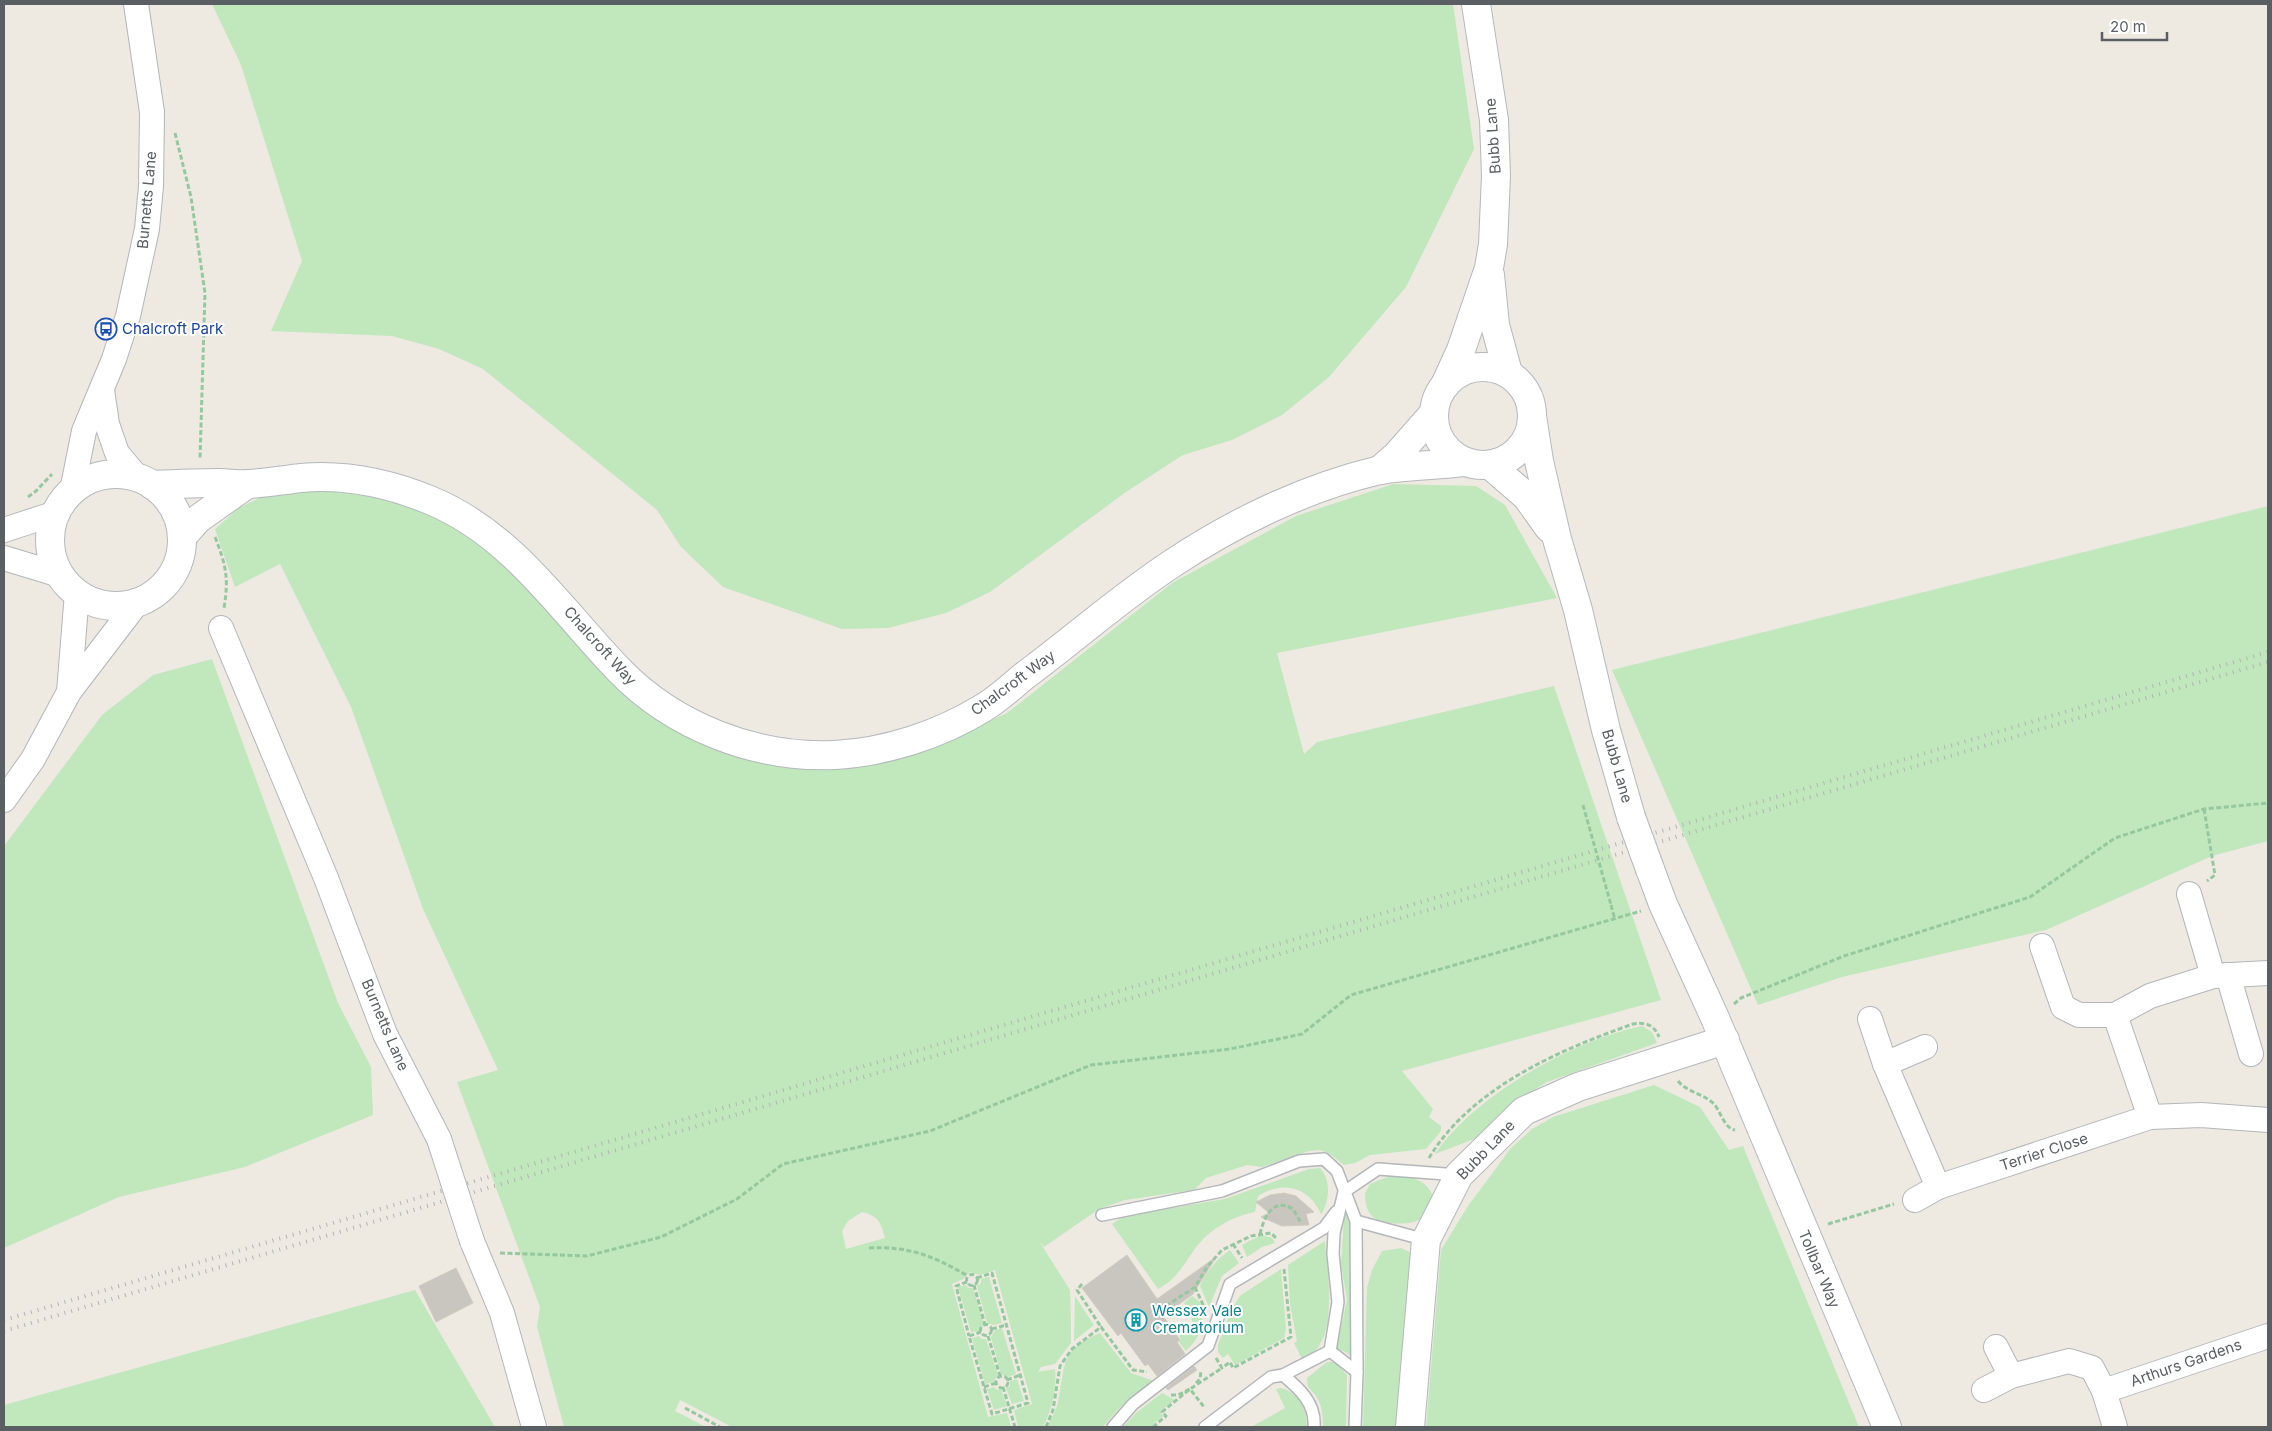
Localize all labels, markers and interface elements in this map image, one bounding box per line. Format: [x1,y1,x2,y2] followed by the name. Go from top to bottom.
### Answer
[2102,10,2167,42] scale bar
[2110,17,2146,36] text: 20 m
[1480,98,1505,175] street label: Bubb Lane
[133,150,160,250] street label: Burnetts Lane
[94,317,118,341] bus stop icon: Chalcroft Park
[122,319,224,338] place label: Chalcroft Park
[560,602,641,689] street label: Chalcroft Way
[967,645,1059,720] street label: Chalcroft Way
[1598,727,1637,805] street label: Bubb Lane
[358,976,413,1074] street label: Burnetts Lane
[1452,1116,1519,1184] street label: Bubb Lane
[1997,1128,2090,1175] street label: Terrier Close
[1794,1227,1845,1311] street label: Tollbar Way
[1152,1301,1244,1337] place label: Wessex Vale Crematorium
[1124,1308,1148,1332] building icon: Wessex Vale Crematorium
[2128,1335,2244,1390] street label: Arthurs Gardens

